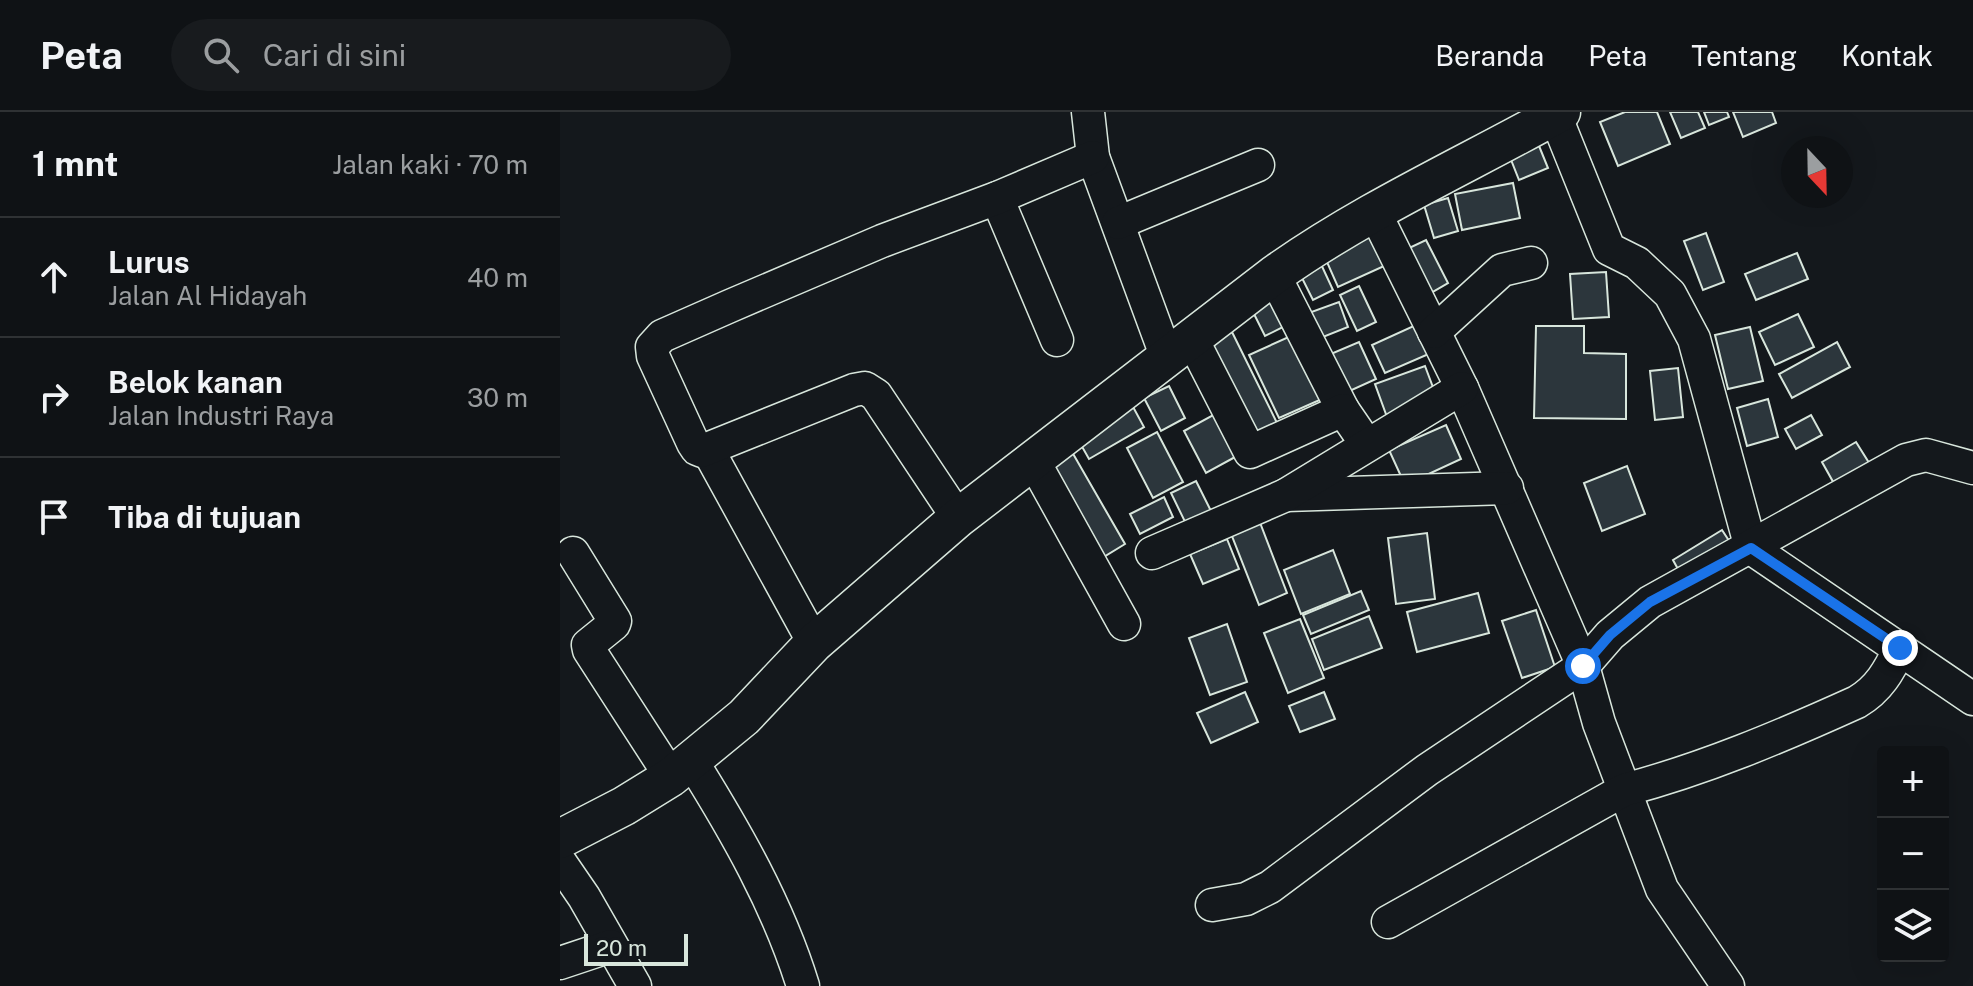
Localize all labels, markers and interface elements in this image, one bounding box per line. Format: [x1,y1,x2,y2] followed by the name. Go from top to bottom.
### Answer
[171,19,731,91] search box
[40,33,123,78] text: Peta
[199,33,243,77] icon: search
[263,37,406,73] text: Cari di sini
[1435,39,1544,72] text: Beranda
[1588,39,1647,72] text: Peta
[1691,39,1797,72] text: Tentang
[1841,39,1933,72] text: Kontak
[1781,136,1853,208] north arrow
[32,144,118,184] text: 1 mnt
[332,149,528,180] text: Jalan kaki · 70 m
[108,244,190,280] text: Lurus
[32,255,76,299] icon: ahead
[467,262,528,293] text: 40 m
[108,280,307,311] text: Jalan Al Hidayah
[108,364,283,400] text: Belok kanan
[32,375,76,419] icon: right
[467,382,528,413] text: 30 m
[108,400,334,431] text: Jalan Industri Raya
[32,495,76,539] icon: arrive
[108,499,301,535] text: Tiba di tujuan
[1882,630,1918,666] route end
[1565,648,1601,684] route start
[1877,746,1949,962] map controls
[1877,746,1949,818] button: +
[1877,818,1949,890] button: −
[1877,890,1949,962] button: layers
[584,930,688,966] scale bar
[596,935,647,961] text: 20 m

